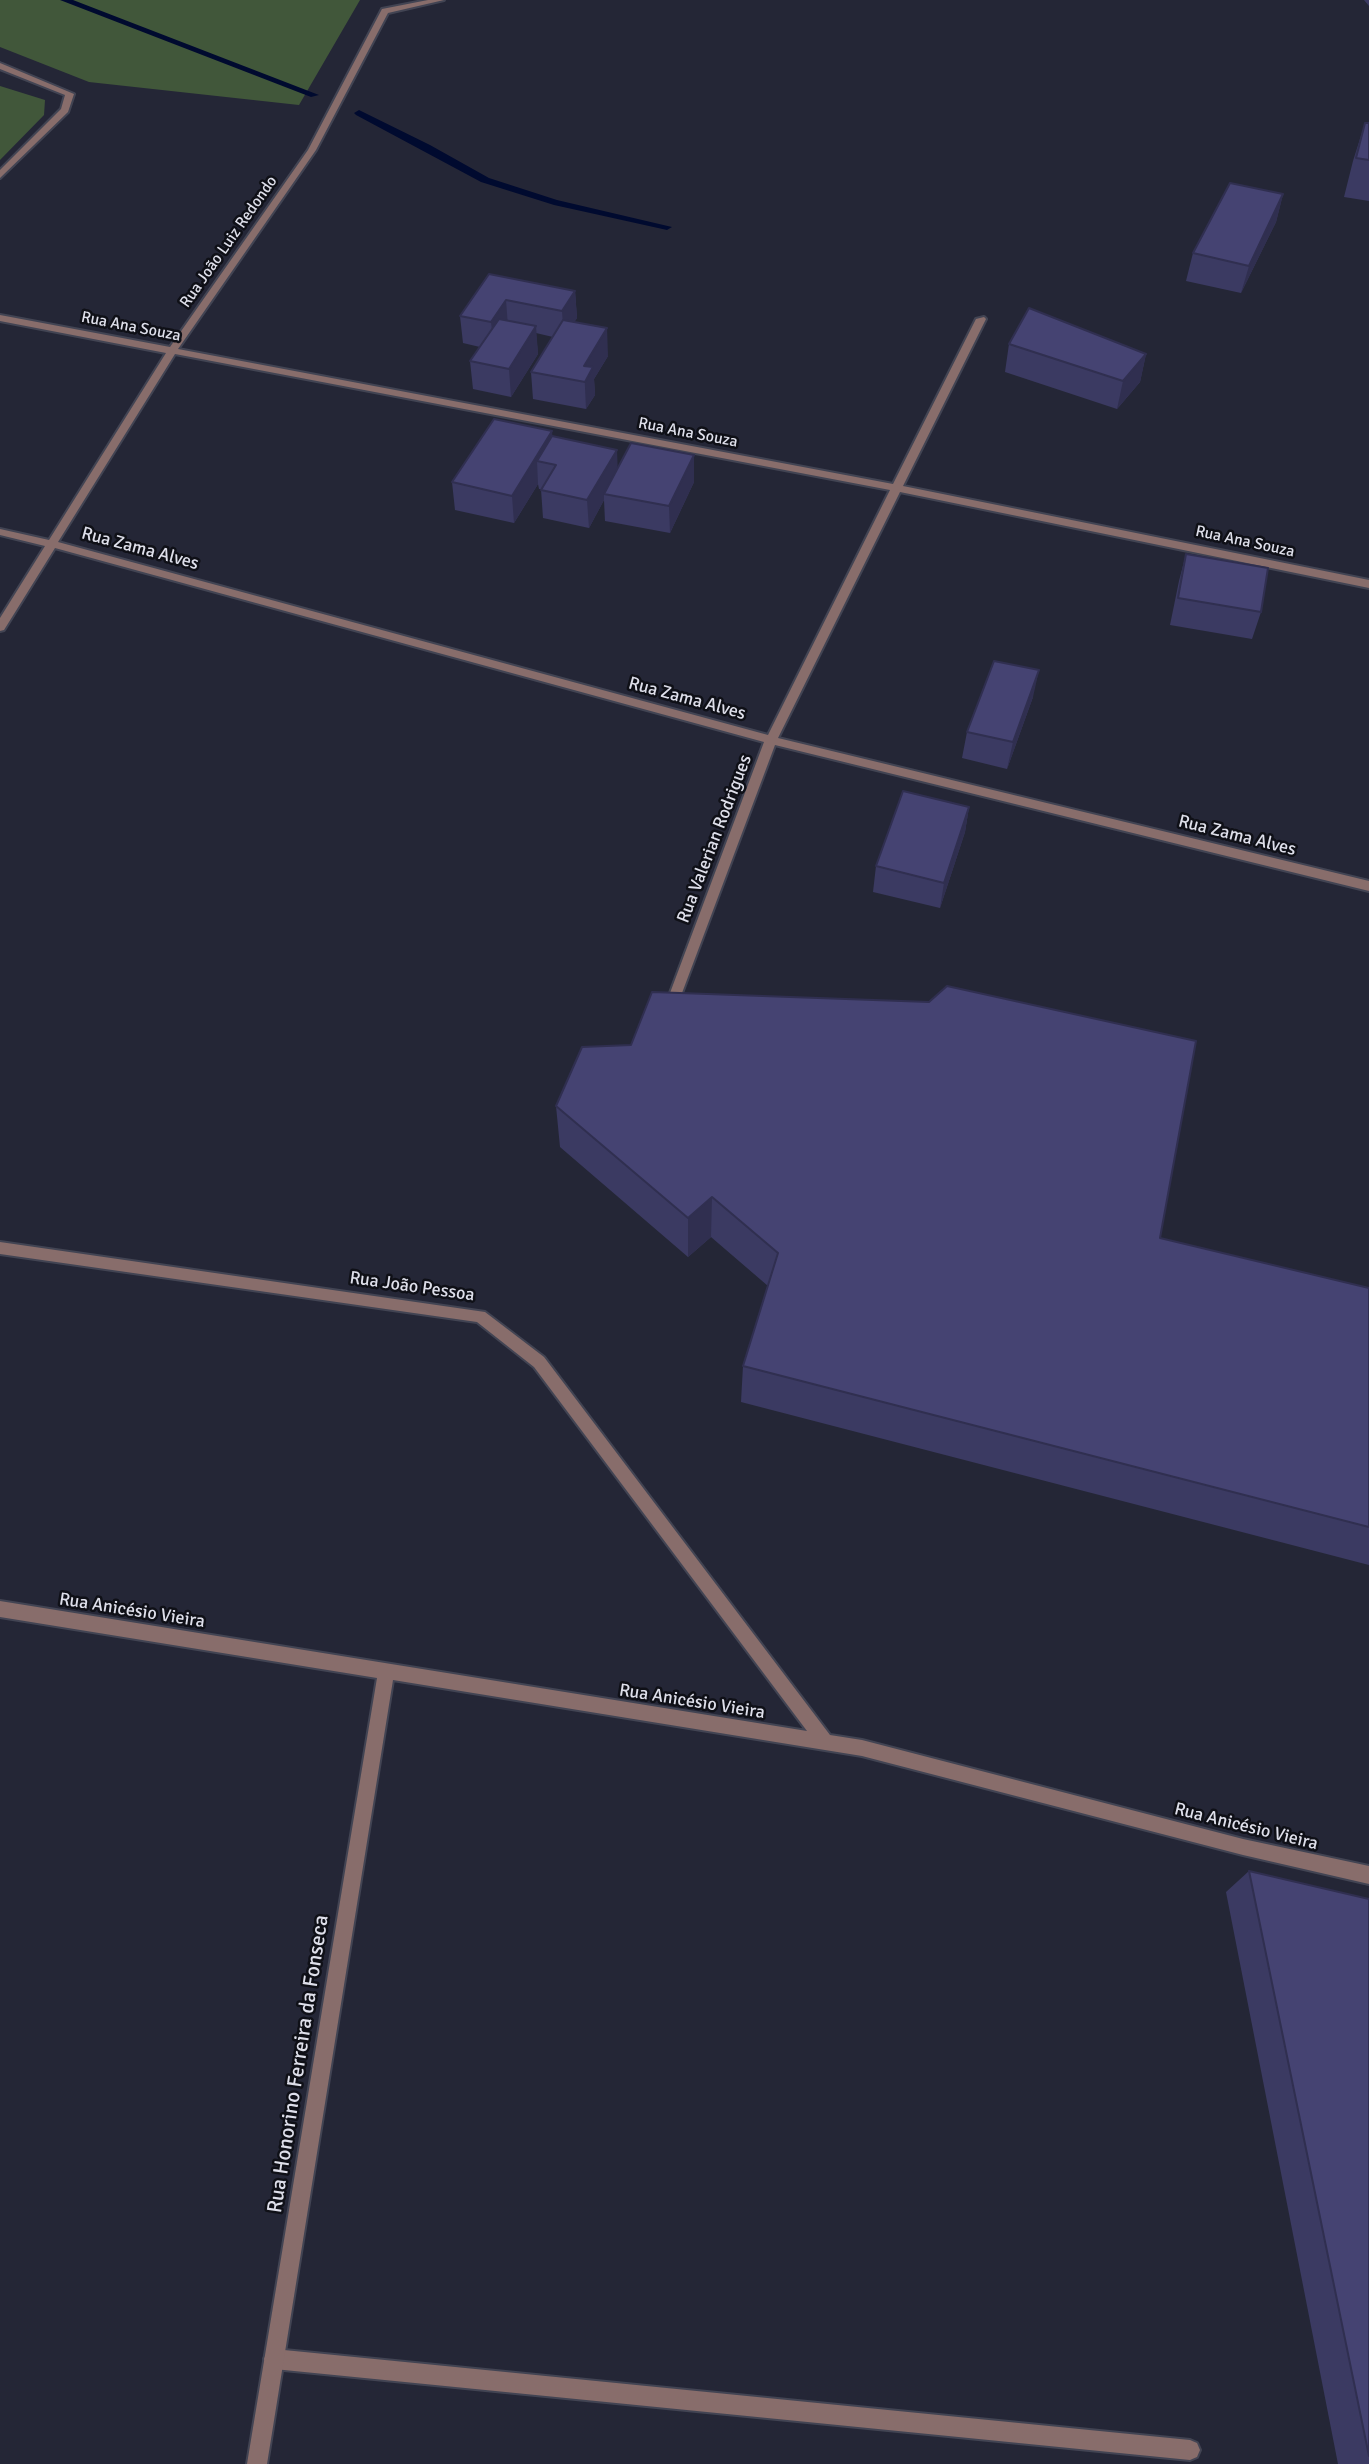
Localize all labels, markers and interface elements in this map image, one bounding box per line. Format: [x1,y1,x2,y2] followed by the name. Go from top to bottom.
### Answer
[176,172,282,312] street label: Rua João Luiz Redondo
[80,308,182,346] street label: Rua Ana Souza
[637,414,739,452] street label: Rua Ana Souza
[1194,522,1296,562] street label: Rua Ana Souza
[79,523,201,575] street label: Rua Zama Alves
[626,673,748,725] street label: Rua Zama Alves
[673,752,757,926] street label: Rua Valerian Rodrigues
[1176,811,1298,861] street label: Rua Zama Alves
[348,1268,476,1306] street label: Rua João Pessoa
[58,1589,206,1633] street label: Rua Anicésio Vieira
[618,1680,766,1724] street label: Rua Anicésio Vieira
[1172,1799,1320,1855] street label: Rua Anicésio Vieira
[263,1913,335,2215] street label: Rua Honorino Ferreira da Fonseca

